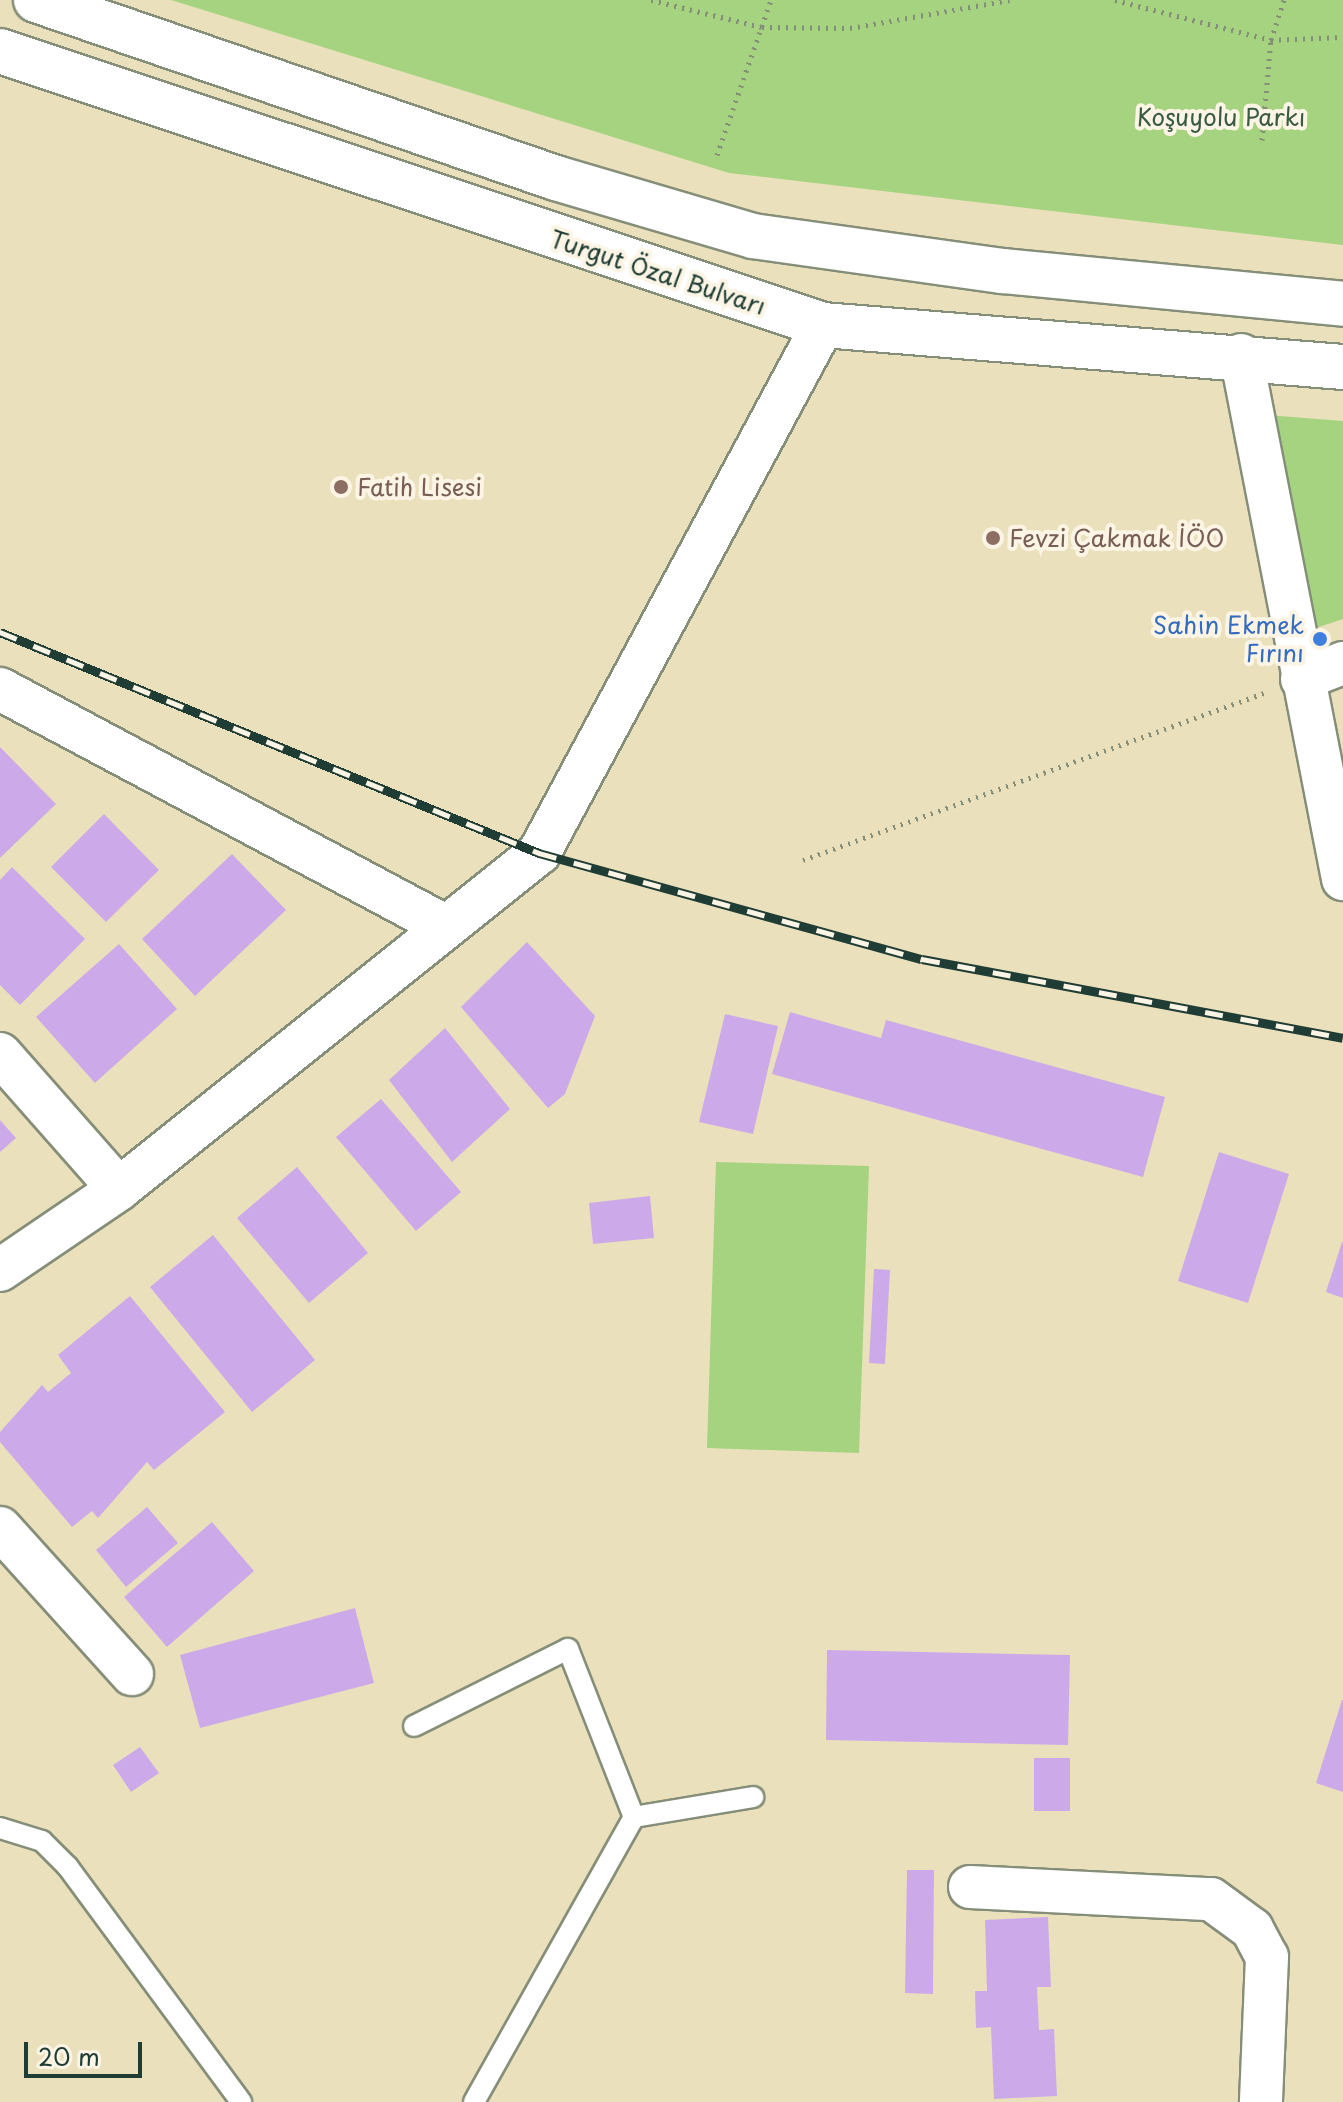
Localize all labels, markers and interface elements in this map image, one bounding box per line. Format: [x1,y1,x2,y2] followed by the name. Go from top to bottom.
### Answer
[1137,103,1305,131] park label: Koşuyolu Parkı
[546,223,770,321] street label: Turgut Özal Bulvarı
[357,473,484,501] place label: Fatih Lisesi
[332,478,350,496] marker: Fatih Lisesi
[1009,524,1226,552] place label: Fevzi Çakmak İÖO
[984,529,1002,547] marker: Fevzi Çakmak İÖO
[1154,611,1304,667] place label: Sahin Ekmek Fırını
[1311,630,1329,648] marker: Sahin Ekmek Fırını
[28,2026,146,2076] scale bar
[38,2038,100,2074] text: 20 m

